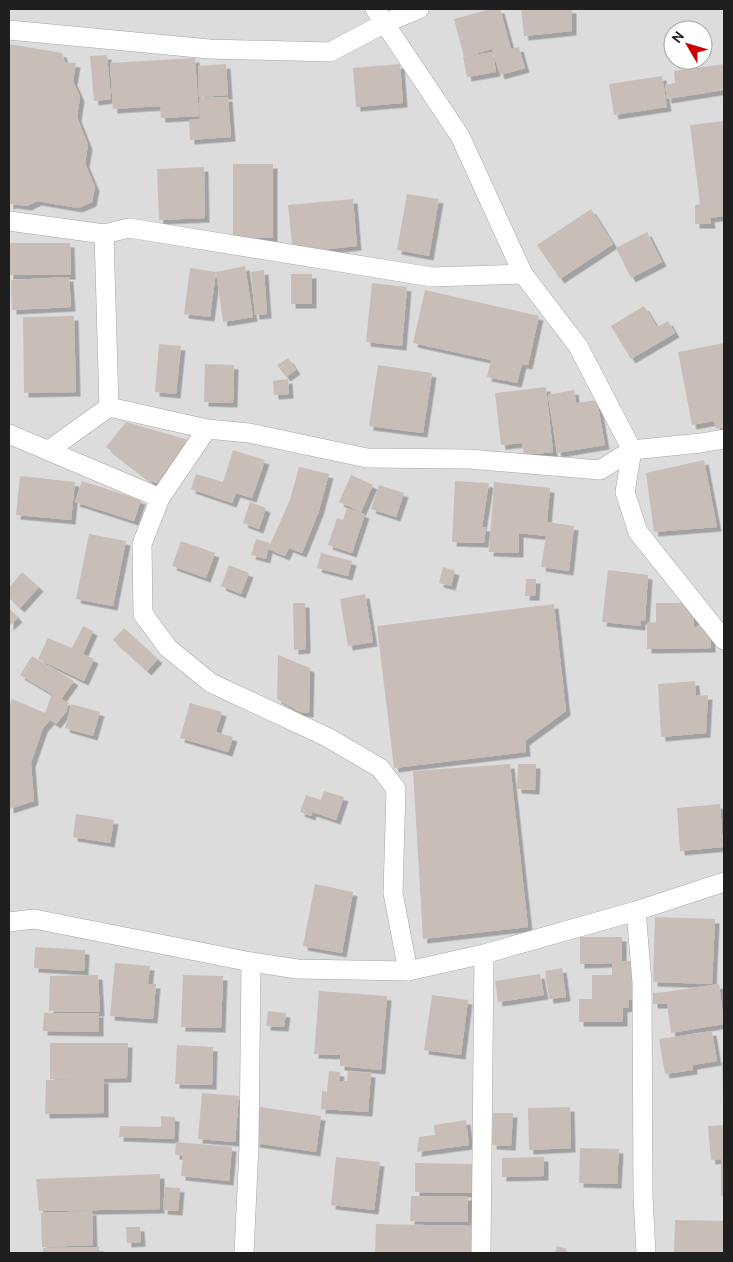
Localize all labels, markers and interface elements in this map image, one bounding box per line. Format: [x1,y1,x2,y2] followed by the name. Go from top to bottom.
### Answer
[663,20,713,70] north arrow
[668,28,687,46] text: N

